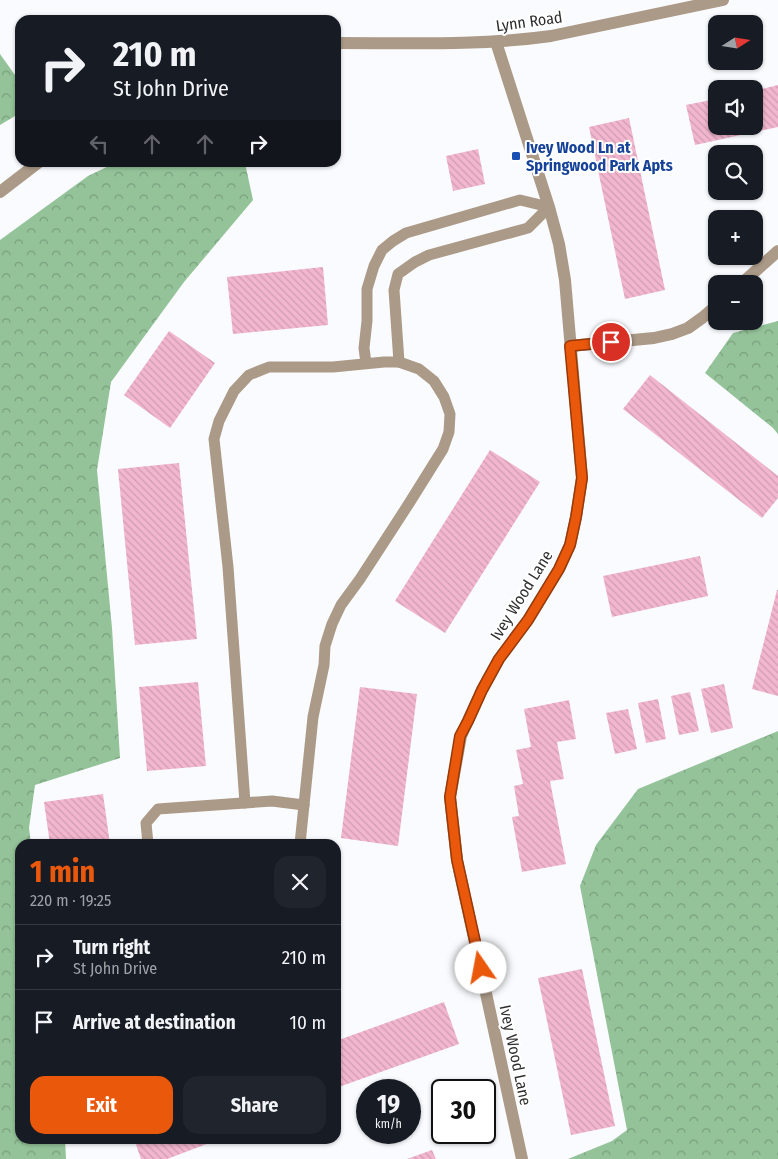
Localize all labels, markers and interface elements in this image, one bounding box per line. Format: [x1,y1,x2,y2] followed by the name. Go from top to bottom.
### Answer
[495,7,564,36] street label: Lynn Road
[708,15,762,70] north arrow
[708,15,763,330] map controls
[113,33,197,75] text: 210 m
[30,35,95,100] icon: right
[113,75,229,102] text: St John Drive
[708,80,763,135] button: sound
[85,130,113,158] icon: left
[138,130,166,158] icon: ahead
[191,130,219,158] icon: ahead
[244,130,272,158] icon: right
[526,138,673,175] place label: Ivey Wood Ln at Springwood Park Apts
[708,145,763,200] button: search
[510,150,522,162] marker: Ivey Wood Ln at Springwood Park Apts
[708,210,763,265] button: +
[708,275,763,330] button: −
[590,321,632,363] pin
[597,328,625,356] icon: arrive
[486,547,557,644] street label: Ivey Wood Lane
[30,854,95,890] text: 1 min
[274,856,326,908] button: close
[30,891,111,910] text: 220 m · 19:25
[73,936,150,959] text: Turn right
[454,941,506,993] position arrow
[30,943,58,971] icon: right
[282,946,326,969] text: 210 m
[73,959,157,978] text: St John Drive
[496,1003,535,1107] street label: Ivey Wood Lane
[30,1008,58,1036] icon: arrive
[73,1011,236,1034] text: Arrive at destination
[290,1011,326,1034] text: 10 m
[30,1076,173,1134] button: Exit
[183,1076,326,1134] button: Share
[431,1079,496,1144] speed limit sign: 30
[377,1090,400,1120] text: 19
[375,1117,402,1131] text: km/h

